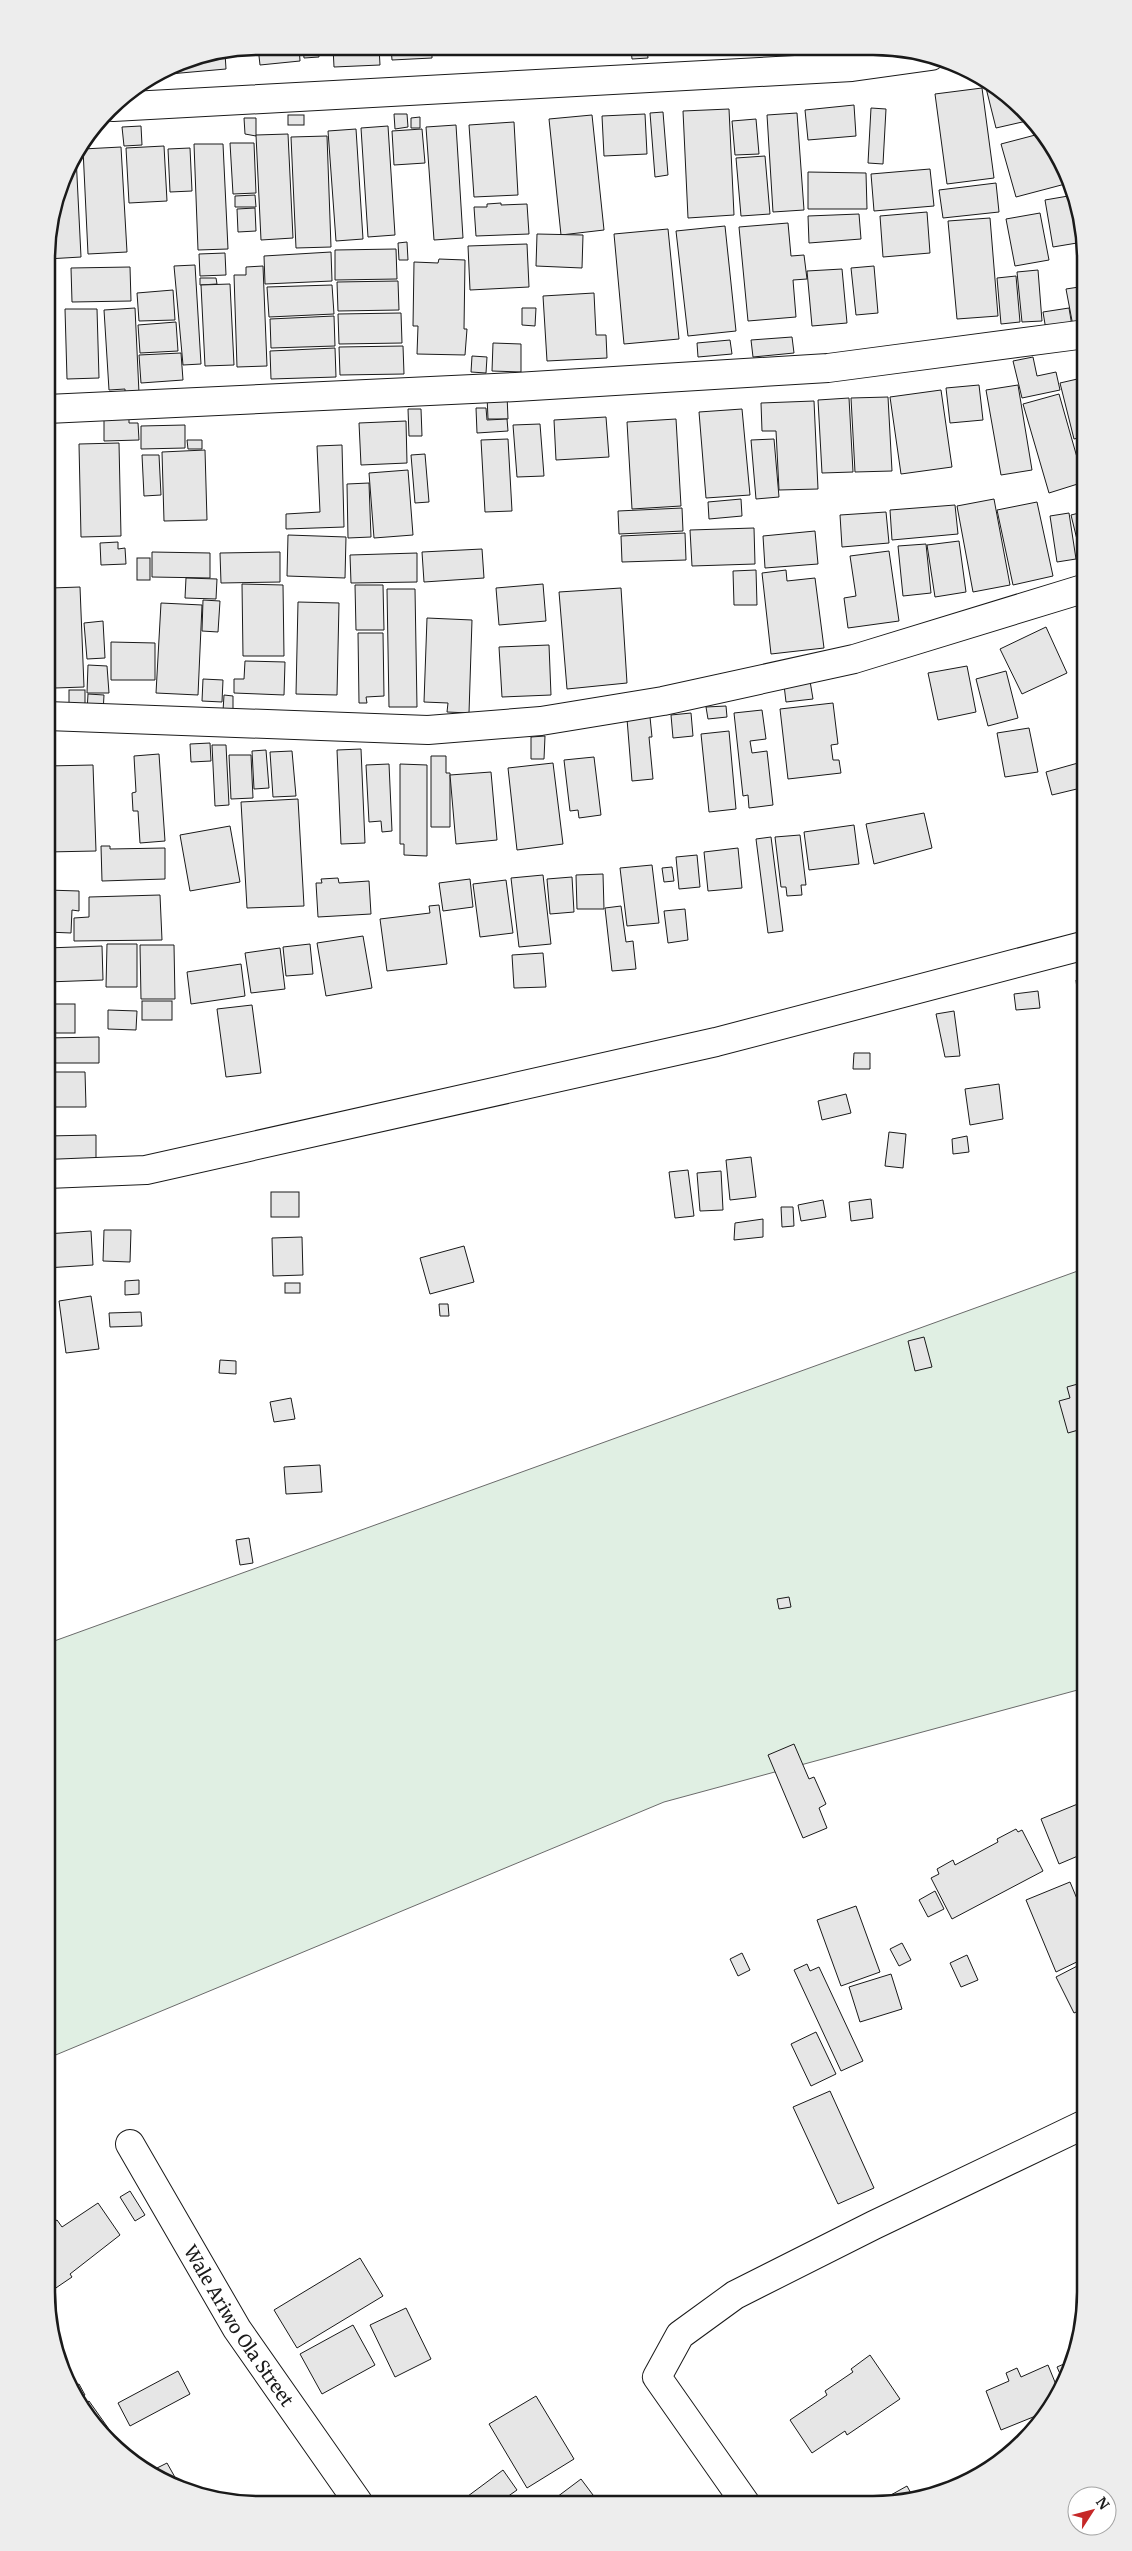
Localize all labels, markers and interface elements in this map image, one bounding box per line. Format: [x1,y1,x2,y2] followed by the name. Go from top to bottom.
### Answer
[179,2240,299,2411] street label: Wale Ariwo Ola Street
[1067,2486,1117,2536] north arrow
[1092,2494,1113,2513] text: N

